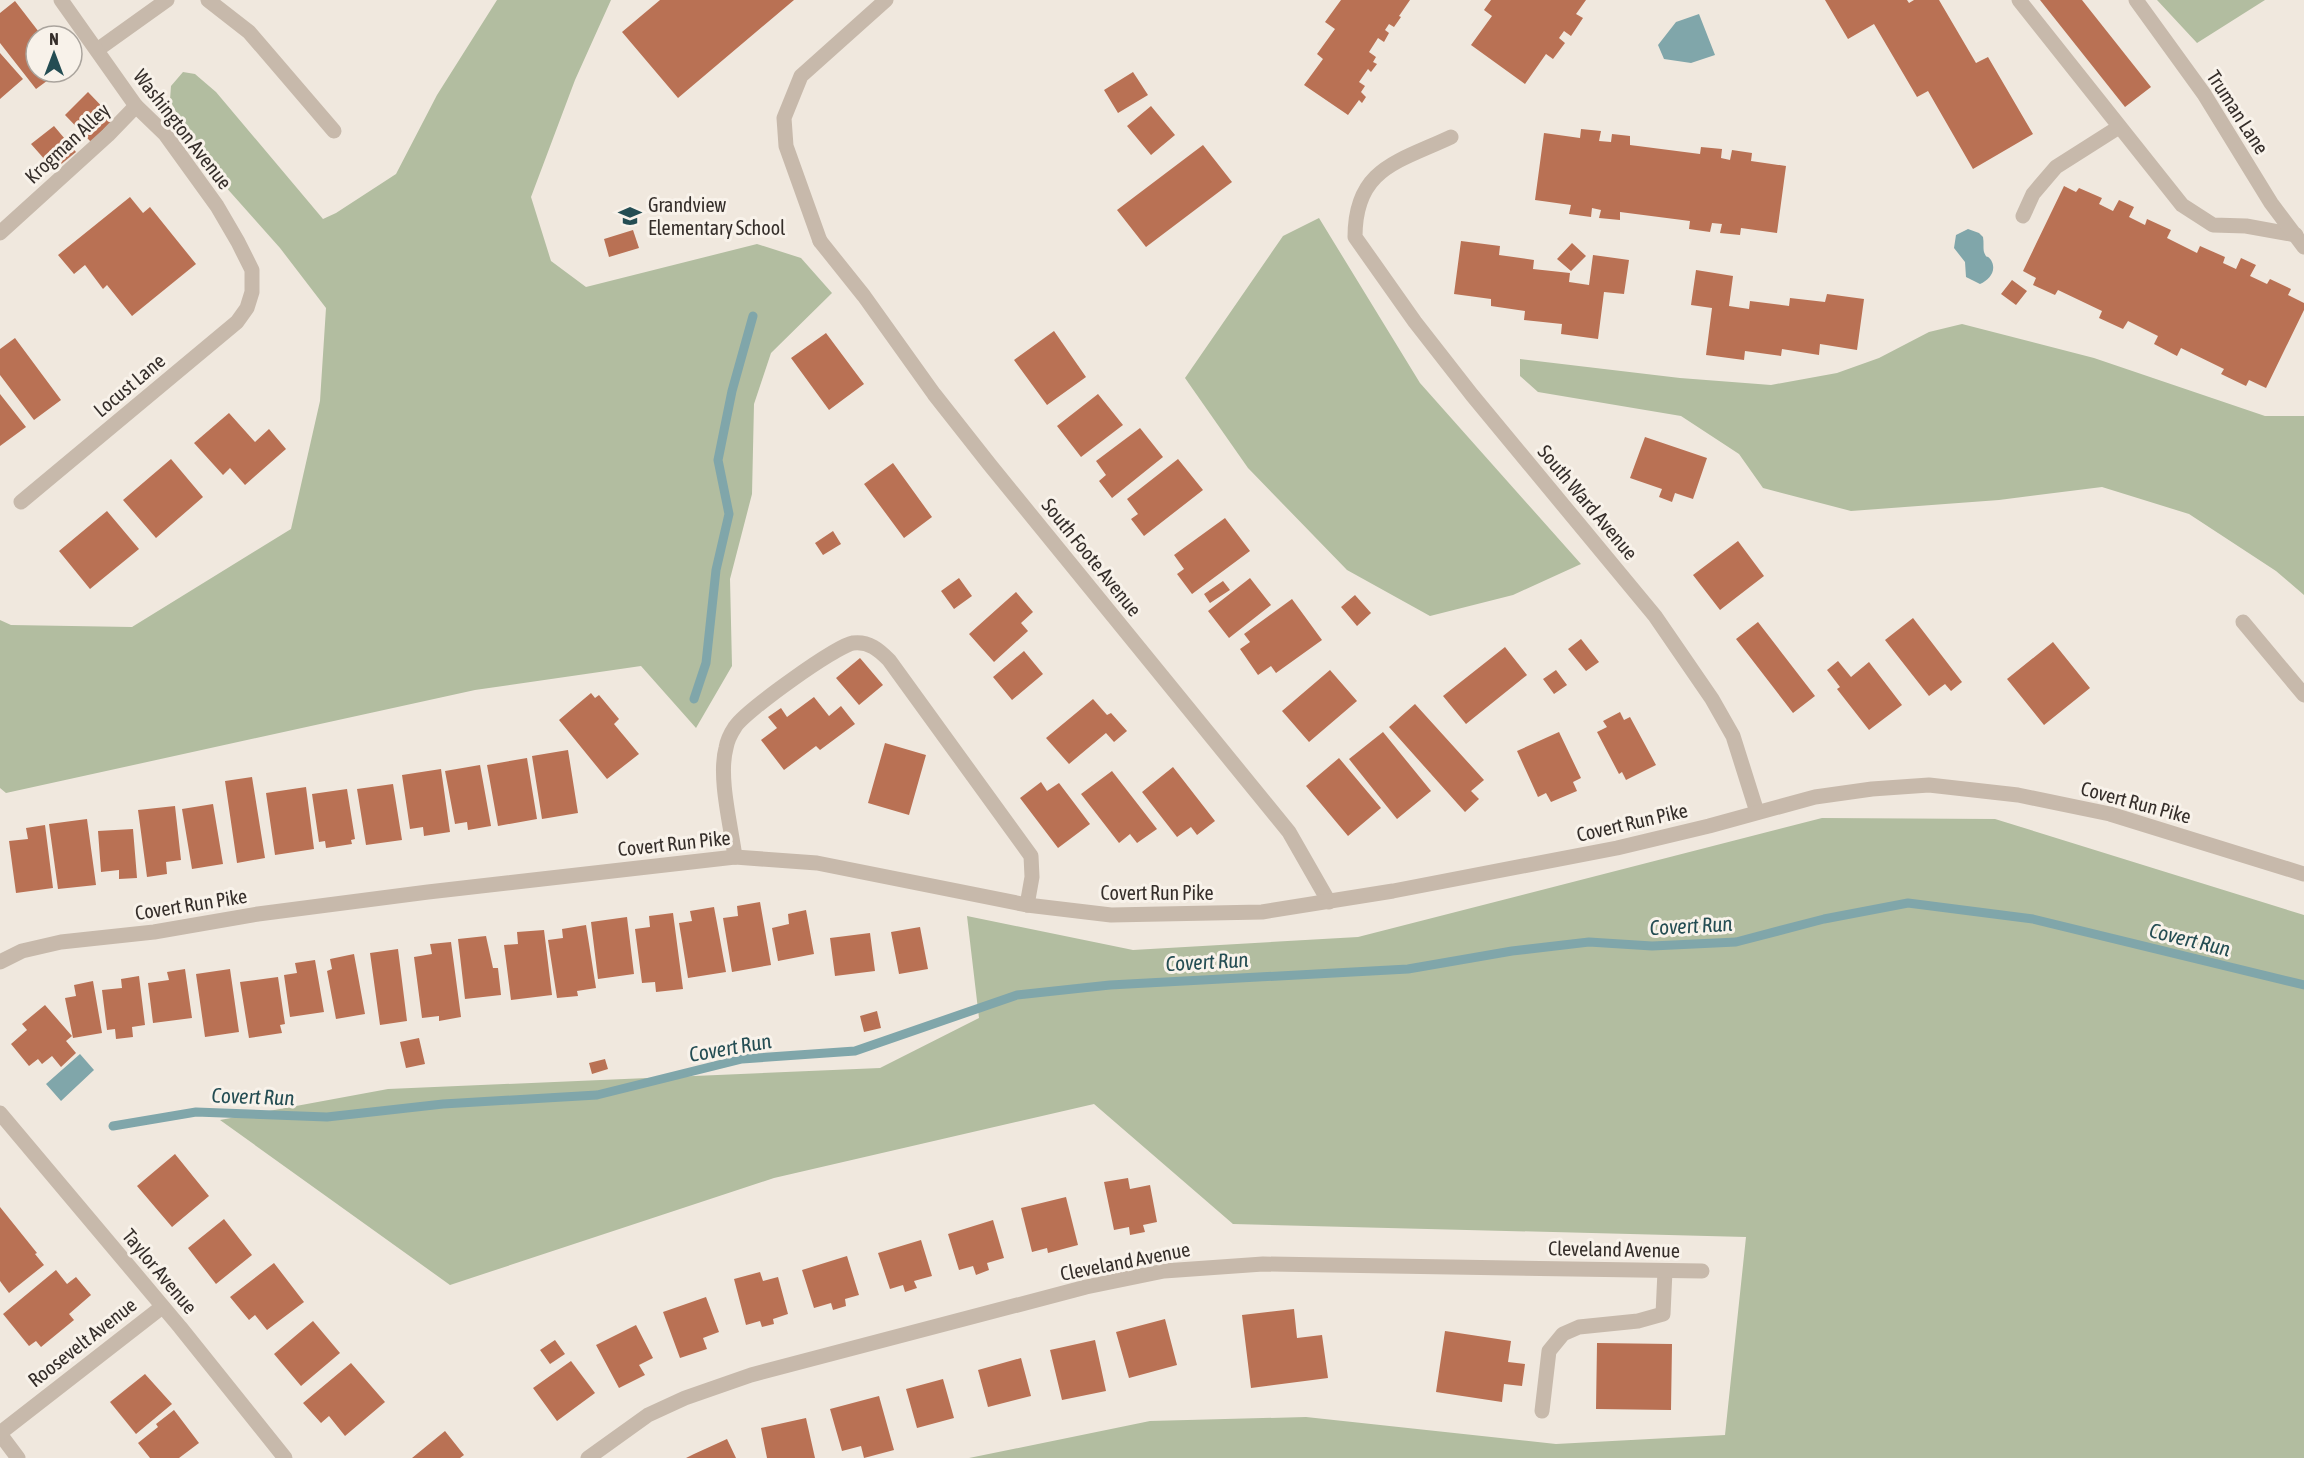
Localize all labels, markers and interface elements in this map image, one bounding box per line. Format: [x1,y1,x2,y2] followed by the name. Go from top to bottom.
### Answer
[24,24,84,84] north arrow
[49,30,59,48] text: N
[129,65,237,193] street label: Washington Avenue
[2202,66,2274,158] street label: Truman Lane
[20,98,114,188] street label: Krogman Alley
[648,193,786,239] place label: Grandview Elementary School
[617,203,643,229] school or university icon: Grandview Elementary School
[89,349,169,421] street label: Locust Lane
[1533,440,1643,564] street label: South Ward Avenue
[1037,493,1147,621] street label: South Foote Avenue
[2078,776,2194,828] street label: Covert Run Pike
[1574,798,1690,846] street label: Covert Run Pike
[617,826,731,860] street label: Covert Run Pike
[1100,881,1214,904] street label: Covert Run Pike
[133,884,249,924] street label: Covert Run Pike
[1649,911,1733,939] water label: Covert Run
[2147,917,2233,961] water label: Covert Run
[1165,947,1249,975] water label: Covert Run
[687,1028,773,1066] water label: Covert Run
[211,1083,295,1109] water label: Covert Run
[118,1224,202,1318] street label: Taylor Avenue
[1548,1236,1680,1262] street label: Cleveland Avenue
[1058,1237,1192,1285] street label: Cleveland Avenue
[23,1293,141,1391] street label: Roosevelt Avenue

